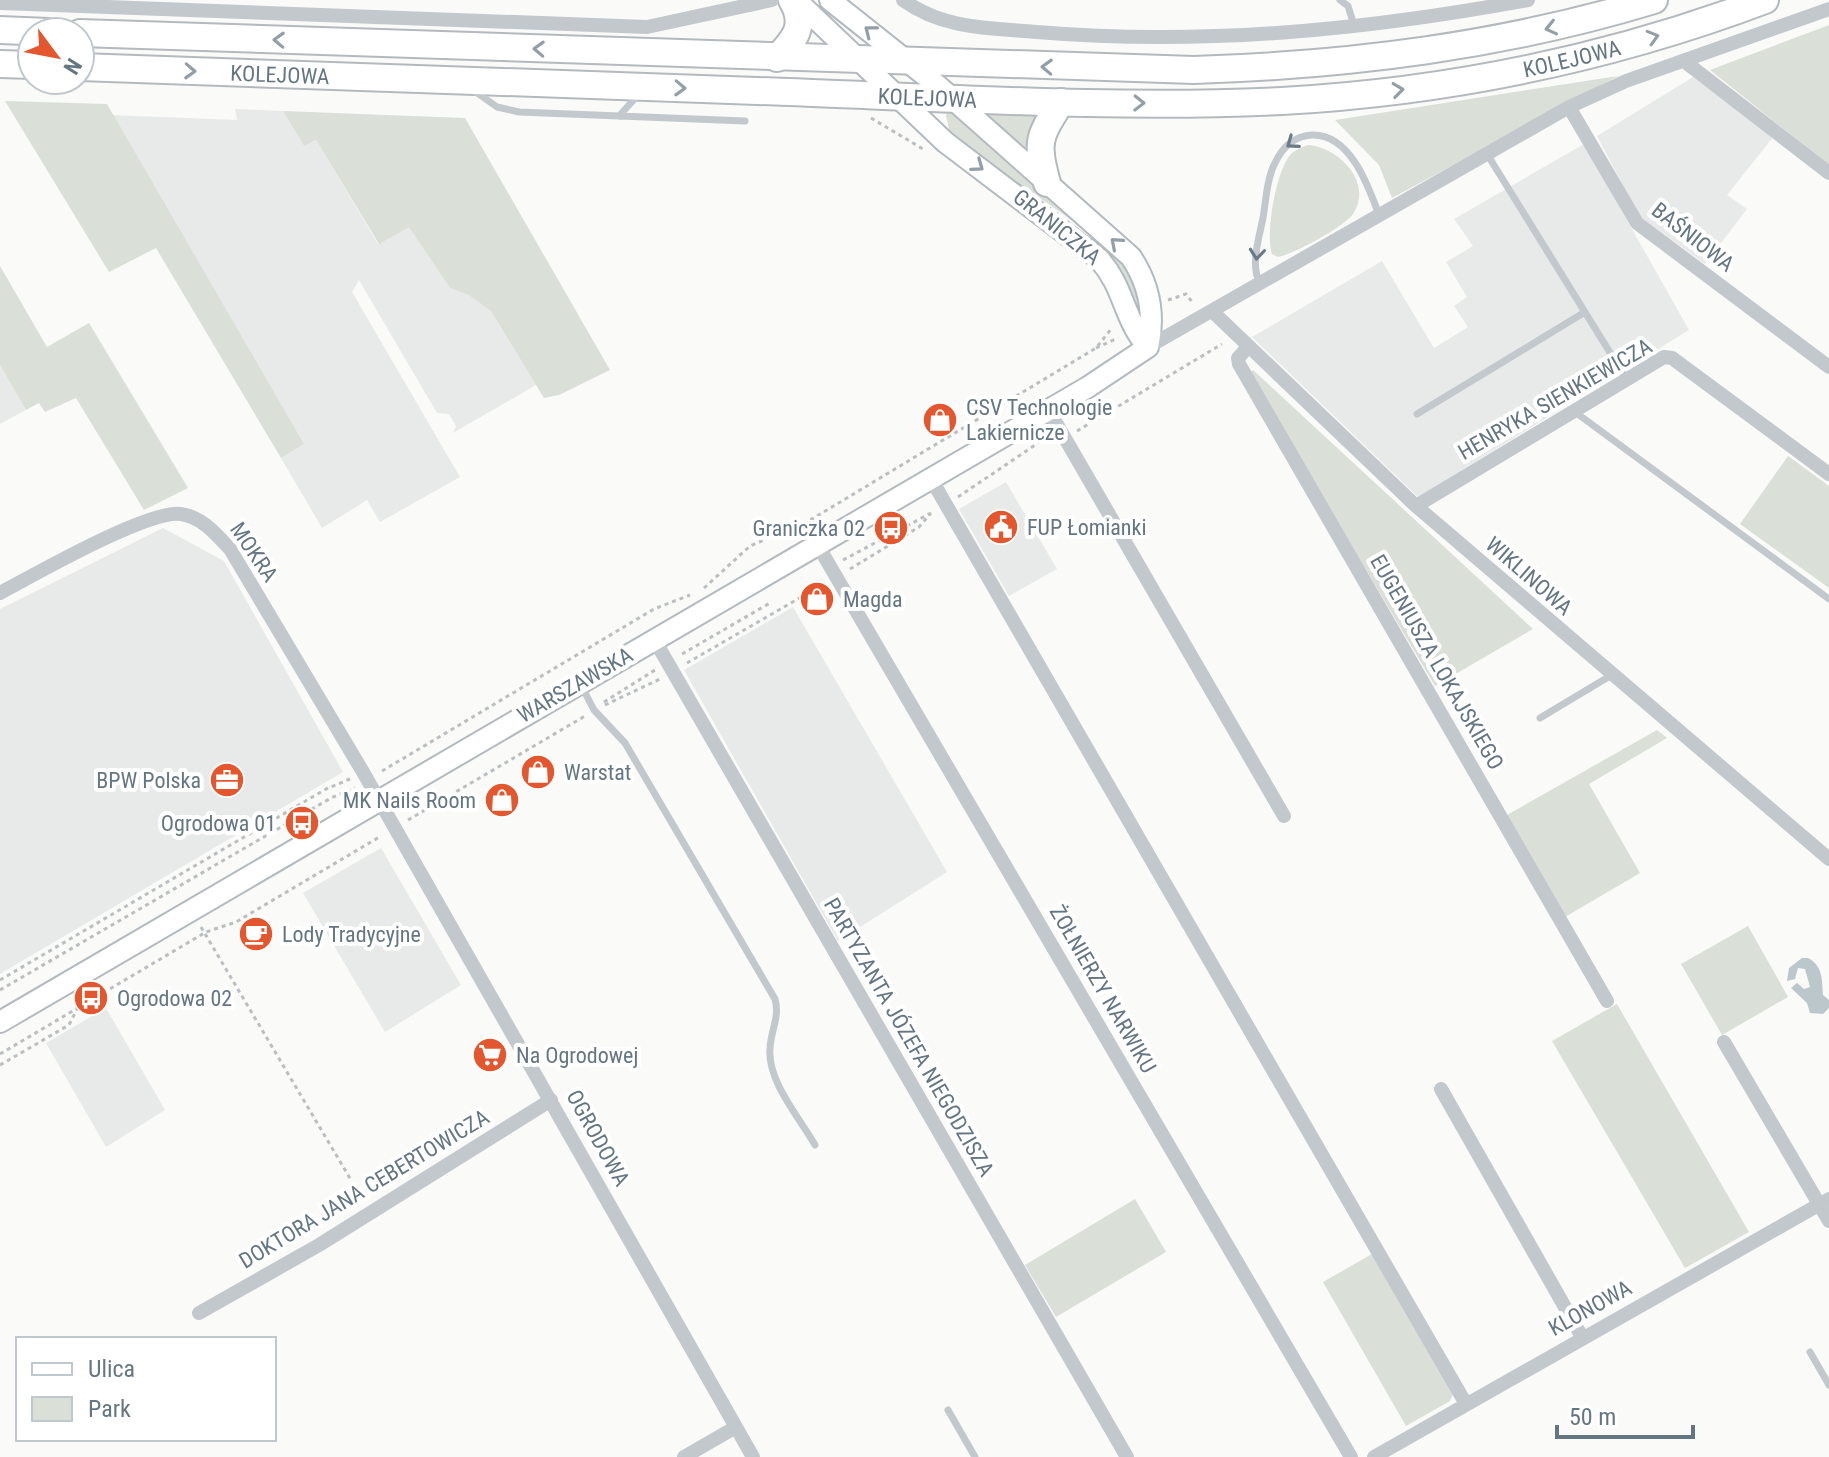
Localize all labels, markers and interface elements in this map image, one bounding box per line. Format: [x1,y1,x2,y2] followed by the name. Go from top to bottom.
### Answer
[16,16,96,96] north arrow
[1545,19,1559,36] one-way arrow
[864,27,879,41] one-way arrow
[1645,30,1659,46] one-way arrow
[272,32,285,49] one-way arrow
[1521,35,1623,82] street label: KOLEJOWA
[532,41,545,58] one-way arrow
[58,54,87,79] text: N
[1040,58,1053,75] one-way arrow
[230,60,330,89] street label: KOLEJOWA
[184,62,197,79] one-way arrow
[675,80,687,97] one-way arrow
[1392,82,1405,99] one-way arrow
[877,83,978,112] street label: KOLEJOWA
[1133,94,1146,112] one-way arrow
[1287,133,1301,148] one-way arrow
[969,156,983,171] one-way arrow
[1008,184,1106,270] street label: GRANICZKA
[1647,197,1739,277] street label: BAŚNIOWA
[1111,238,1126,253] one-way arrow
[1249,248,1266,261] one-way arrow
[1454,333,1657,465] street label: HENRYKA SIENKIEWICZA
[966,395,1112,445] place label: CSV Technologie Lakiernicze
[921,401,959,439] shop icon: CSV Technologie Lakiernicze
[982,508,1020,546] public building icon: FUP Łomianki
[872,509,910,547] bus stop icon: Graniczka 02
[1027,515,1146,540] place label: FUP Łomianki
[752,516,865,541] place label: Graniczka 02
[225,518,283,587] street label: MOKRA
[1481,532,1577,620] street label: WIKLINOWA
[1365,550,1509,774] street label: EUGENIUSZA LOKAJSKIEGO
[798,580,836,618] shop icon: Magda
[843,587,902,612] place label: Magda
[513,642,637,728] street label: WARSZAWSKA
[519,753,557,791] shop icon: Warstat
[564,760,631,785] place label: Warstat
[208,761,246,799] office icon: BPW Polska
[96,768,201,793] place label: BPW Polska
[483,781,521,819] shop icon: MK Nails Room
[343,788,476,813] place label: MK Nails Room
[283,804,321,842] bus stop icon: Ogrodowa 01
[161,811,276,836] place label: Ogrodowa 01
[819,893,1000,1181] street label: PARTYZANTA JÓZEFA NIEGODZISZA
[1045,901,1161,1077] street label: ŻOŁNIERZY NARWIKU
[237,915,275,953] cafe icon: Lody Tradycyjne
[282,922,421,947] place label: Lody Tradycyjne
[72,979,110,1017] bus stop icon: Ogrodowa 02
[117,986,232,1011] place label: Ogrodowa 02
[471,1036,509,1074] supermarket icon: Na Ogrodowej
[516,1043,638,1068] place label: Na Ogrodowej
[561,1086,635,1191] street label: OGRODOWA
[235,1104,494,1274] street label: DOKTORA JANA CEBERTOWICZA
[1544,1275,1636,1341] street label: KLONOWA
[16,1337,276,1441] legend
[88,1355,135,1383] text: Ulica
[1557,1389,1693,1439] scale bar
[88,1395,131,1423] text: Park
[1569,1403,1616,1431] text: 50 m

